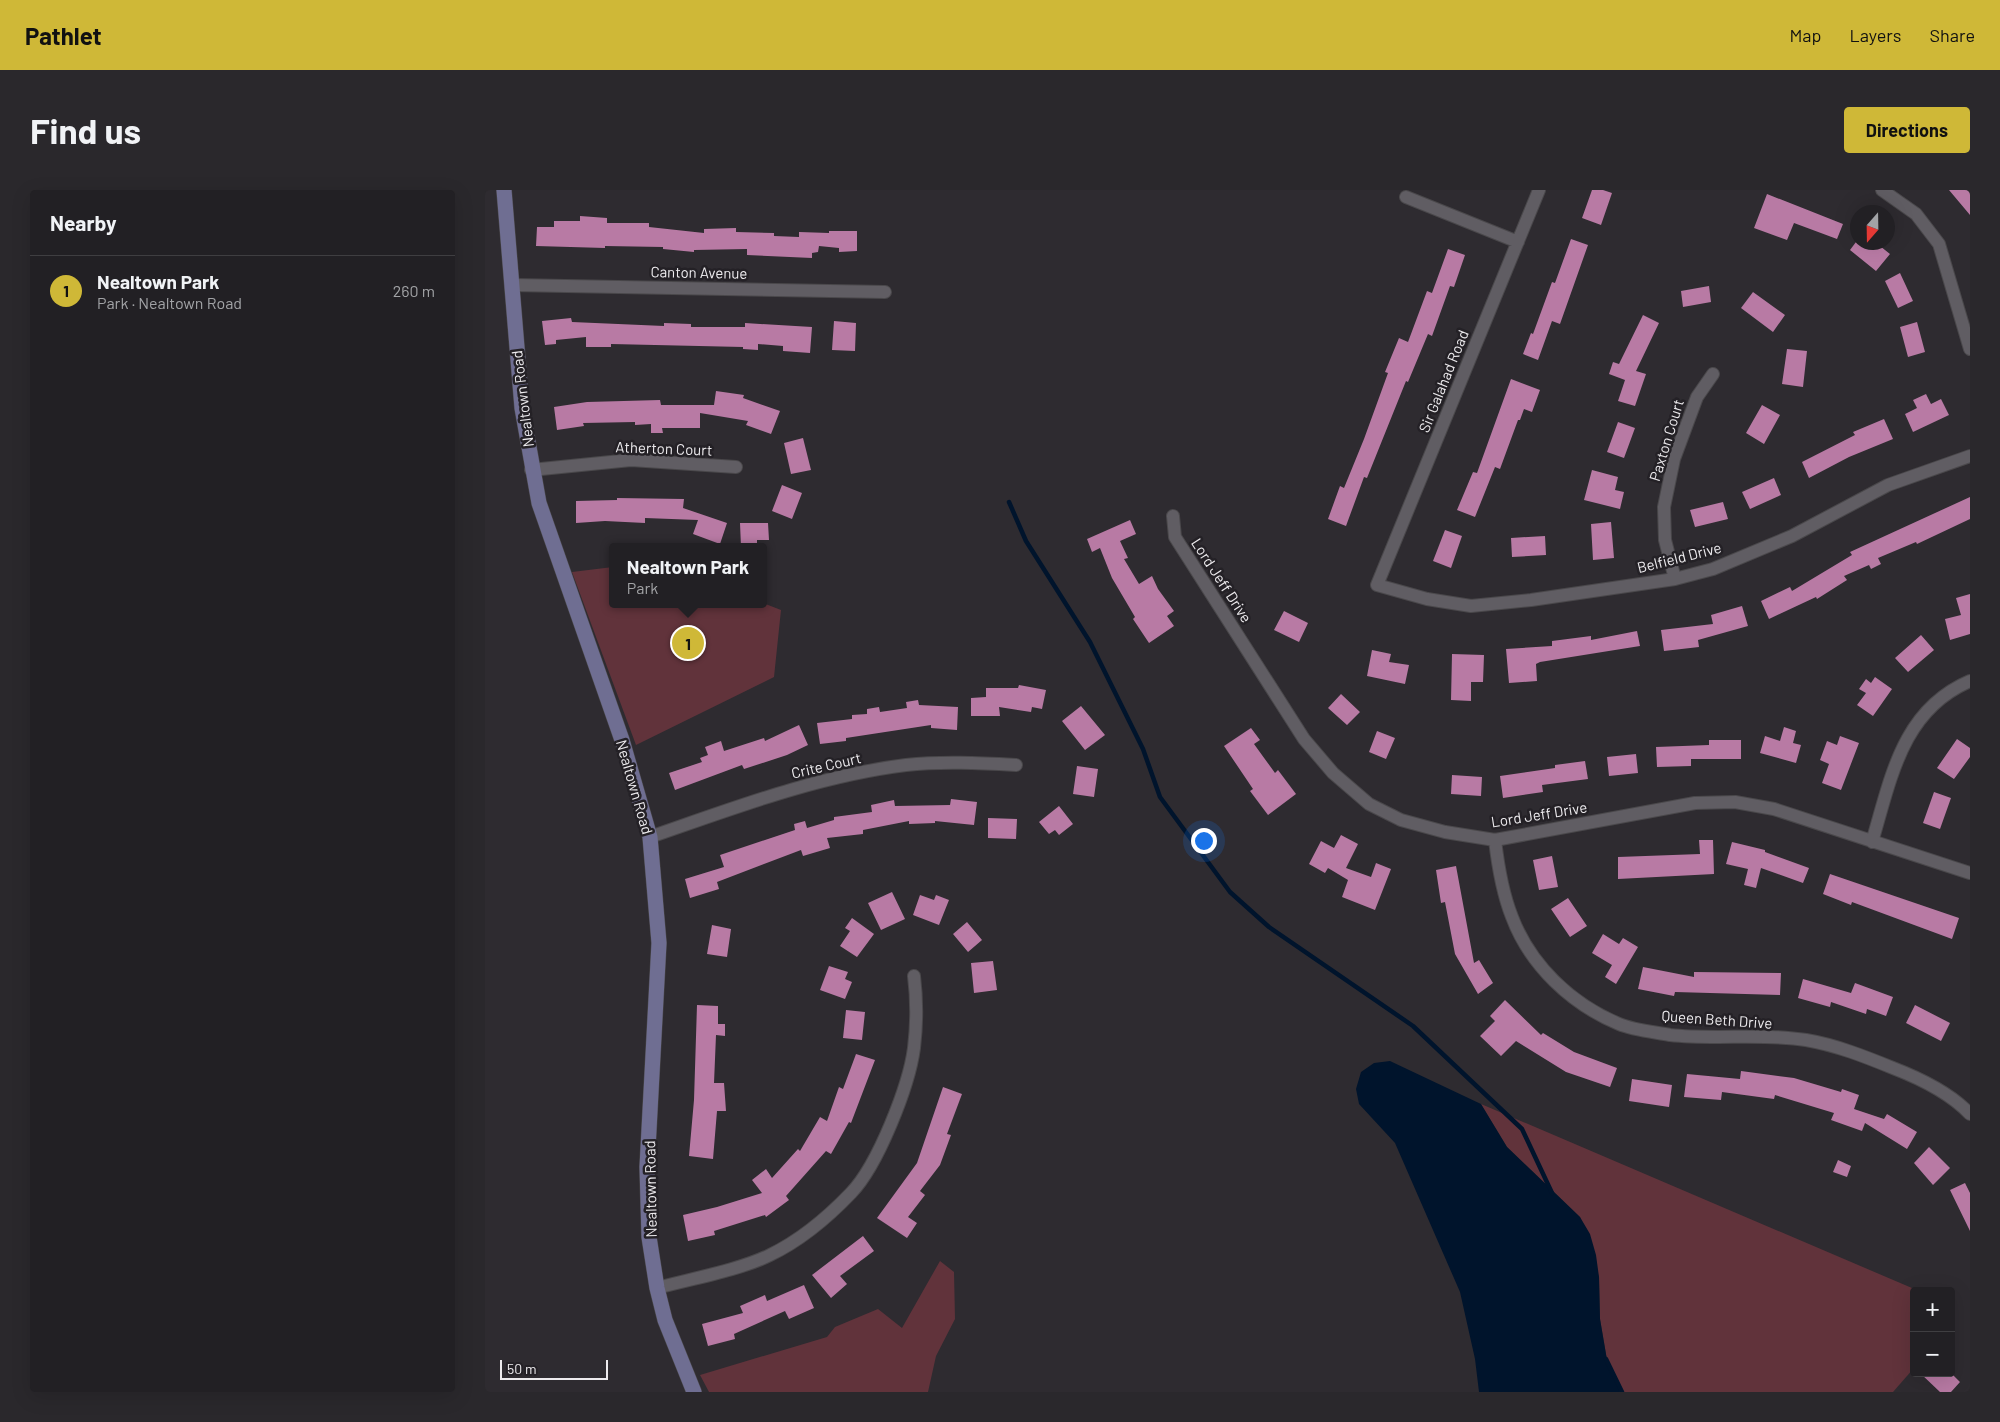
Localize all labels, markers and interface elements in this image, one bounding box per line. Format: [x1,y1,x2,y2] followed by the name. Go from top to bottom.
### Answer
[25,21,102,50] text: Pathlet
[1789,24,1821,46] text: Map
[1849,24,1902,46] text: Layers
[1930,24,1975,46] text: Share
[1844,107,1970,153] button: Directions
[30,109,141,151] text: Find us
[1850,205,1895,250] north arrow
[50,210,116,235] text: Nearby
[650,262,748,282] street label: Canton Avenue
[97,270,219,293] text: Nealtown Park
[63,281,69,300] text: 1
[393,281,435,300] text: 260 m
[97,293,242,312] text: Park · Nealtown Road
[1414,327,1472,435] street label: Sir Galahad Road
[507,350,537,448] street label: Nealtown Road
[1645,397,1687,483] street label: Paxton Court
[615,437,713,459] street label: Atherton Court
[1188,534,1256,626] street label: Lord Jeff Drive
[1635,538,1723,576] street label: Belfield Drive
[609,543,767,608] popup
[627,555,749,578] text: Nealtown Park
[627,578,658,597] text: Park
[672,624,704,662] pin: 1
[613,738,657,836] street label: Nealtown Road
[789,748,863,782] street label: Crite Court
[1490,798,1588,830] street label: Lord Jeff Drive
[1191,828,1217,854] your location
[1661,1006,1773,1032] street label: Queen Beth Drive
[640,1140,660,1238] street label: Nealtown Road
[1910,1287,1955,1377] map controls
[1910,1287,1955,1332] button: +
[1910,1332,1955,1377] button: −
[500,1357,607,1380] scale bar
[507,1360,536,1377] text: 50 m

